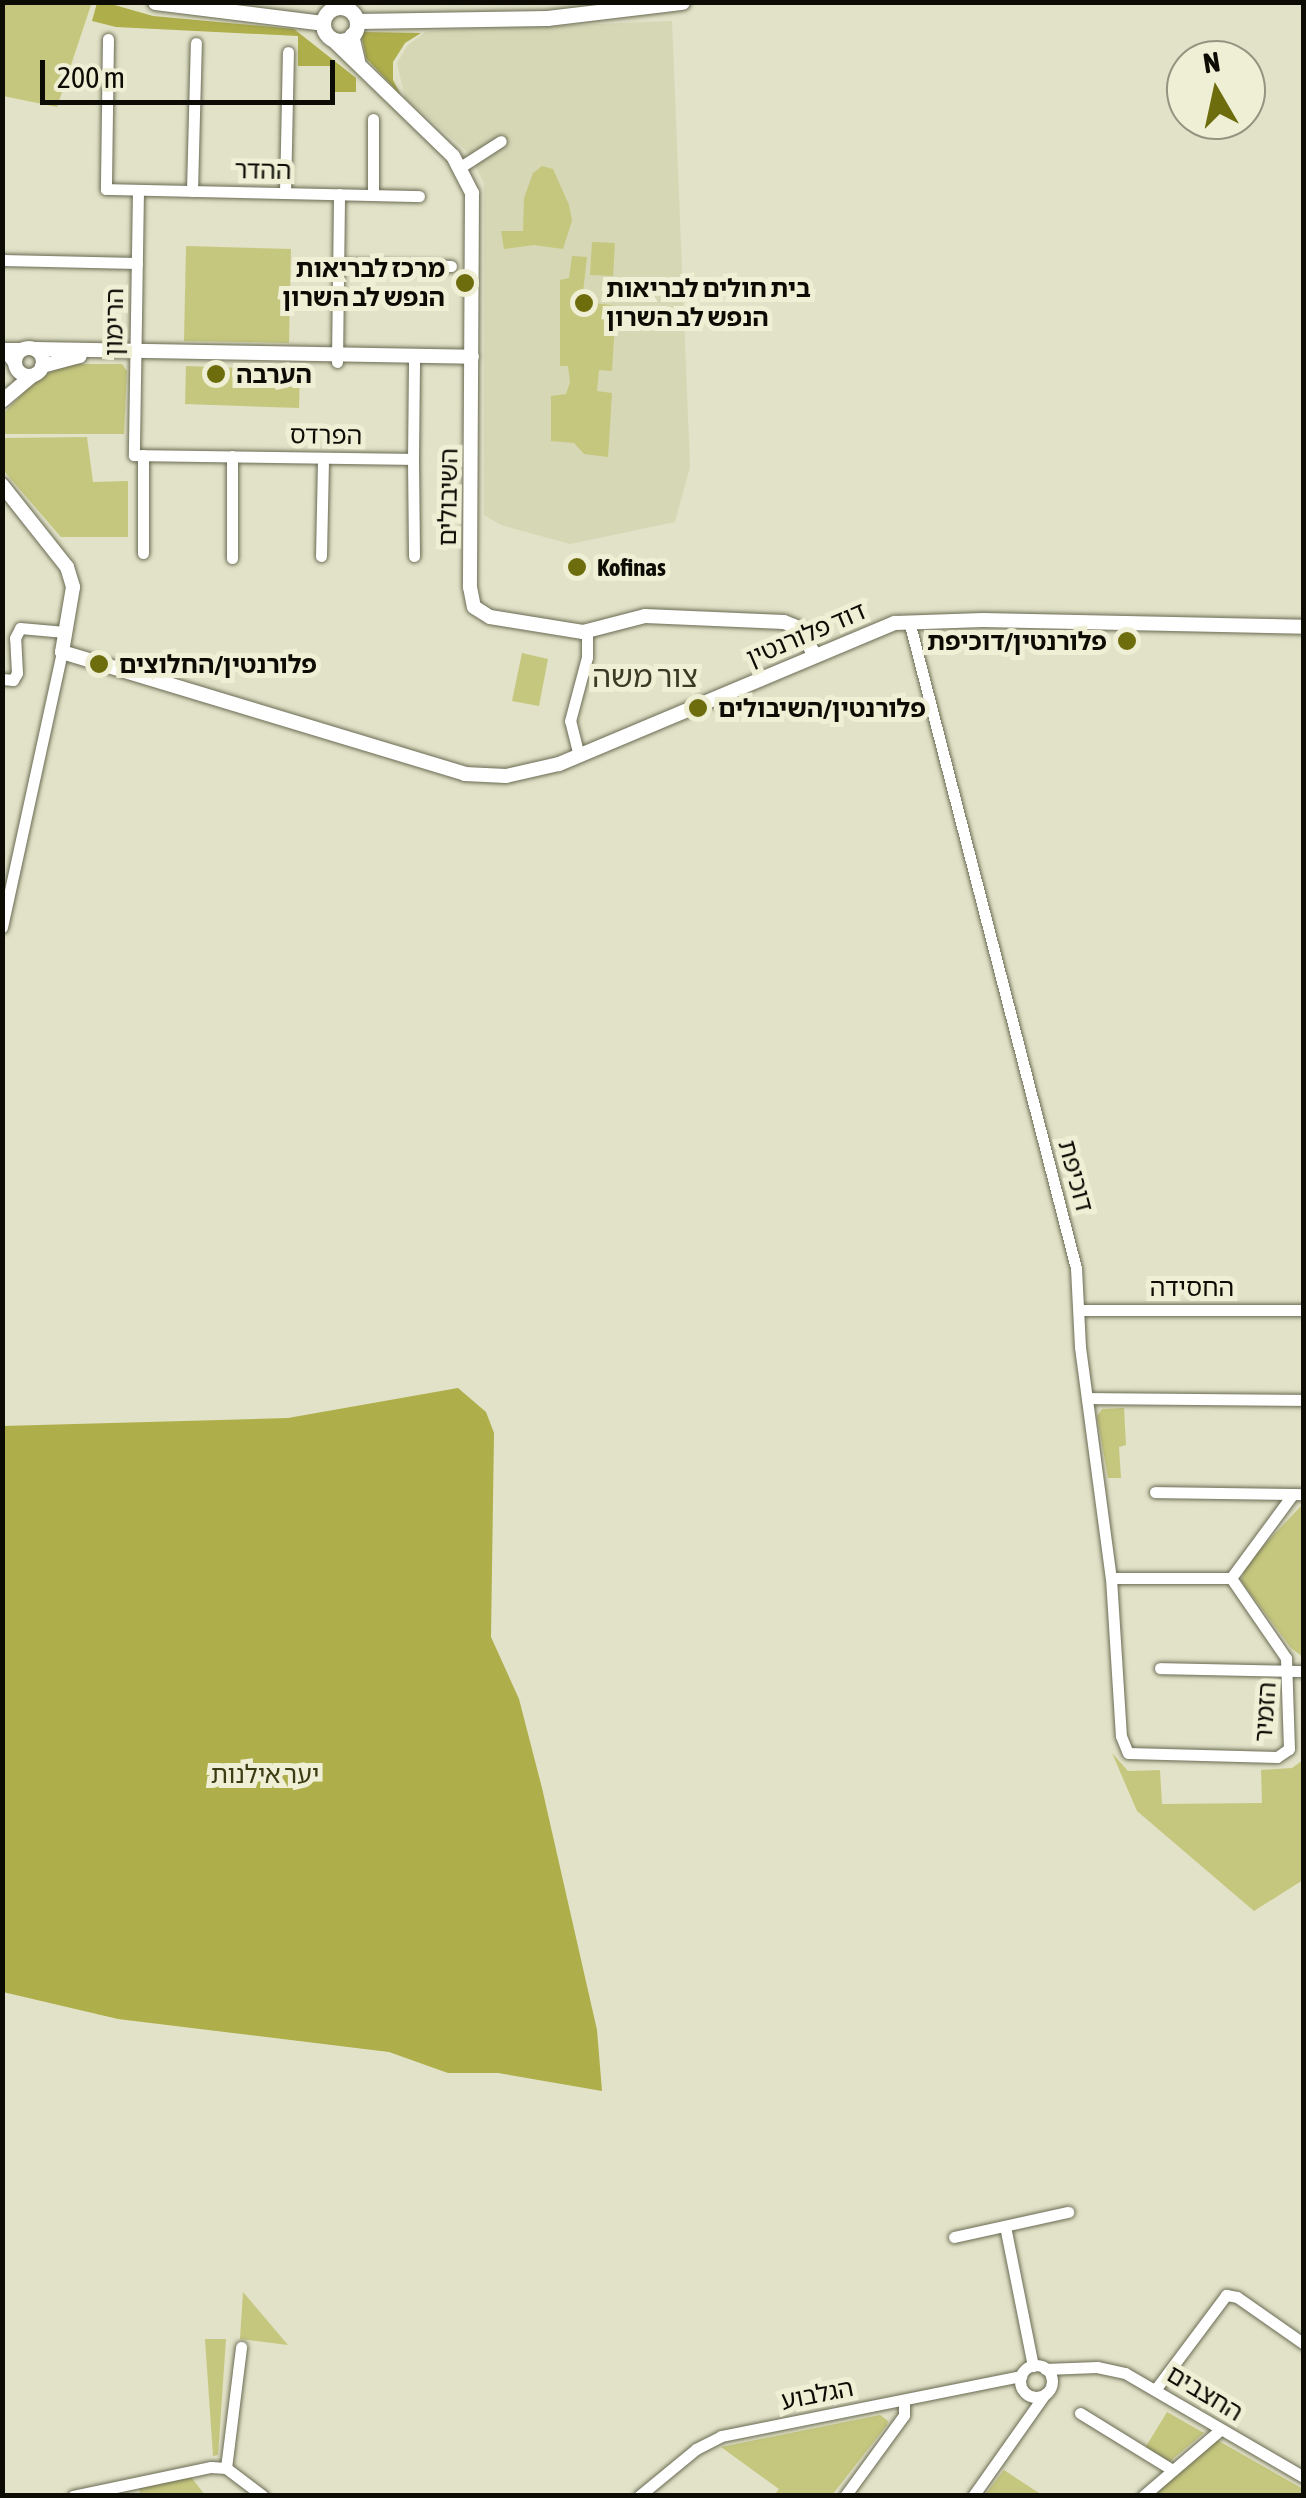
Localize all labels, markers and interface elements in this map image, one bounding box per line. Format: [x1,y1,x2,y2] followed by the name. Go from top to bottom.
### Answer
[45,40,340,102] scale bar
[1166,40,1266,140] north arrow
[1201,45,1222,79] text: N
[57,60,125,94] text: 200 m
[234,155,292,185] street label: ההדר
[282,254,445,313] place label: מרכז לבריאות הנפש לב השרון
[454,272,476,294] marker: מרכז לבריאות הנפש לב השרון
[606,274,811,333] place label: בית חולים לבריאות הנפש לב השרון
[98,288,130,356] street label: הרימון
[571,290,597,316] marker: בית חולים לבריאות הנפש לב השרון
[236,359,312,389] place label: הערבה
[205,363,227,385] marker: הערבה
[289,419,363,451] street label: הפרדס
[432,448,464,546] street label: השיבולים
[597,552,666,582] place label: Kofinas
[566,556,588,578] marker: Kofinas
[742,595,870,673] street label: דוד פלורנטין
[927,626,1107,656] place label: פלורנטין/דוכיפת
[1116,630,1138,652] marker: פלורנטין/דוכיפת
[119,649,317,679] place label: פלורנטין/החלוצים
[88,653,110,675] marker: פלורנטין/החלוצים
[592,658,698,694] district label: צור משה
[718,693,926,723] place label: פלורנטין/השיבולים
[687,697,709,719] marker: פלורנטין/השיבולים
[1052,1137,1100,1215] street label: דוכיפת
[1150,1272,1234,1302] street label: החסידה
[1248,1681,1282,1743] street label: הזמיר
[211,1759,319,1789] park label: יער אילנות
[1161,2359,1249,2427] street label: החצבים
[778,2372,856,2416] street label: הגלבוע

